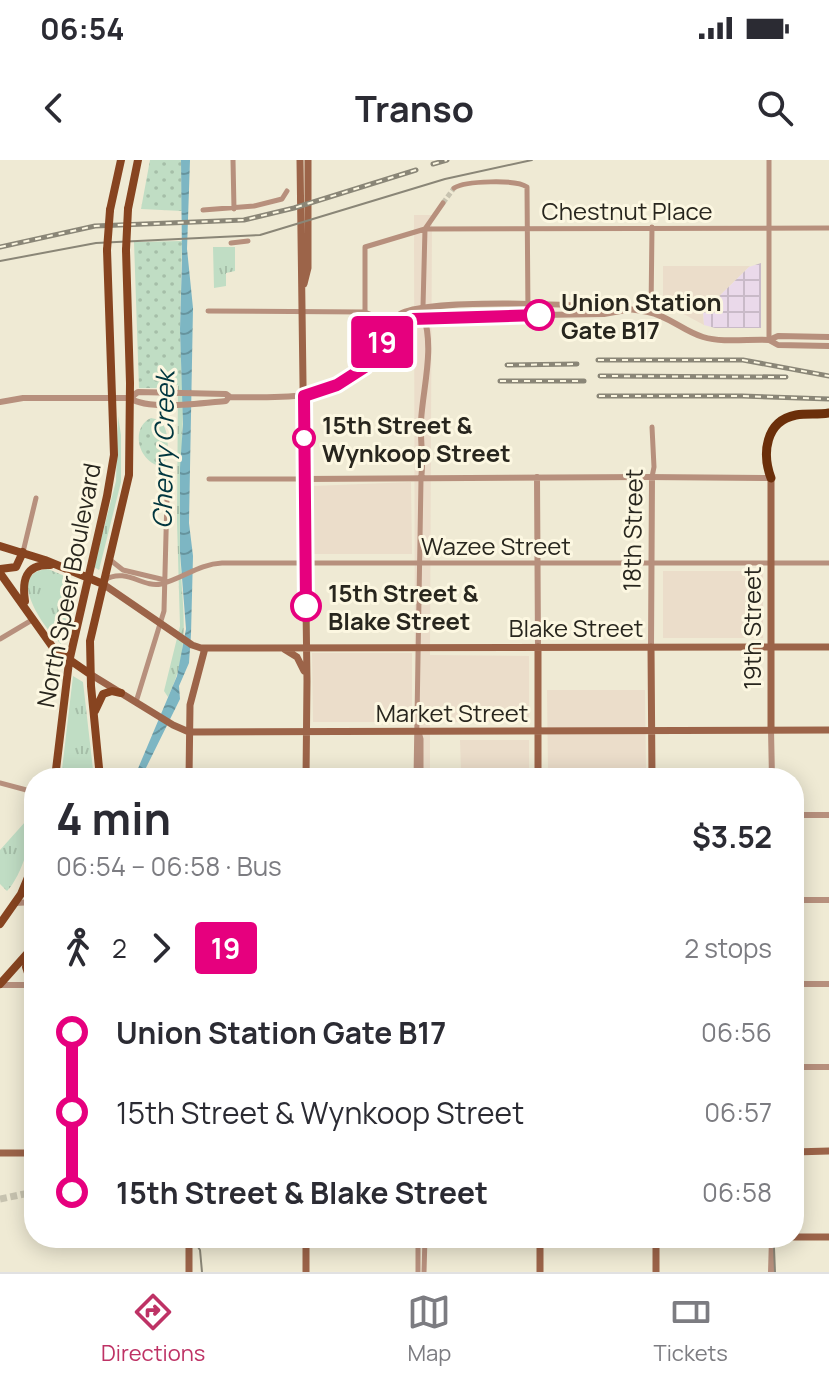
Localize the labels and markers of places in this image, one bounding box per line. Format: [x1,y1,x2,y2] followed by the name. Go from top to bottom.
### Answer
[561,285,722,346] place label: Union Station Gate B17
[524,300,554,330] marker: Union Station Gate B17
[322,408,511,469] place label: 15th Street & Wynkoop Street
[293,427,315,449] marker: 15th Street & Wynkoop Street
[328,576,478,637] place label: 15th Street & Blake Street
[291,591,321,621] marker: 15th Street & Blake Street

